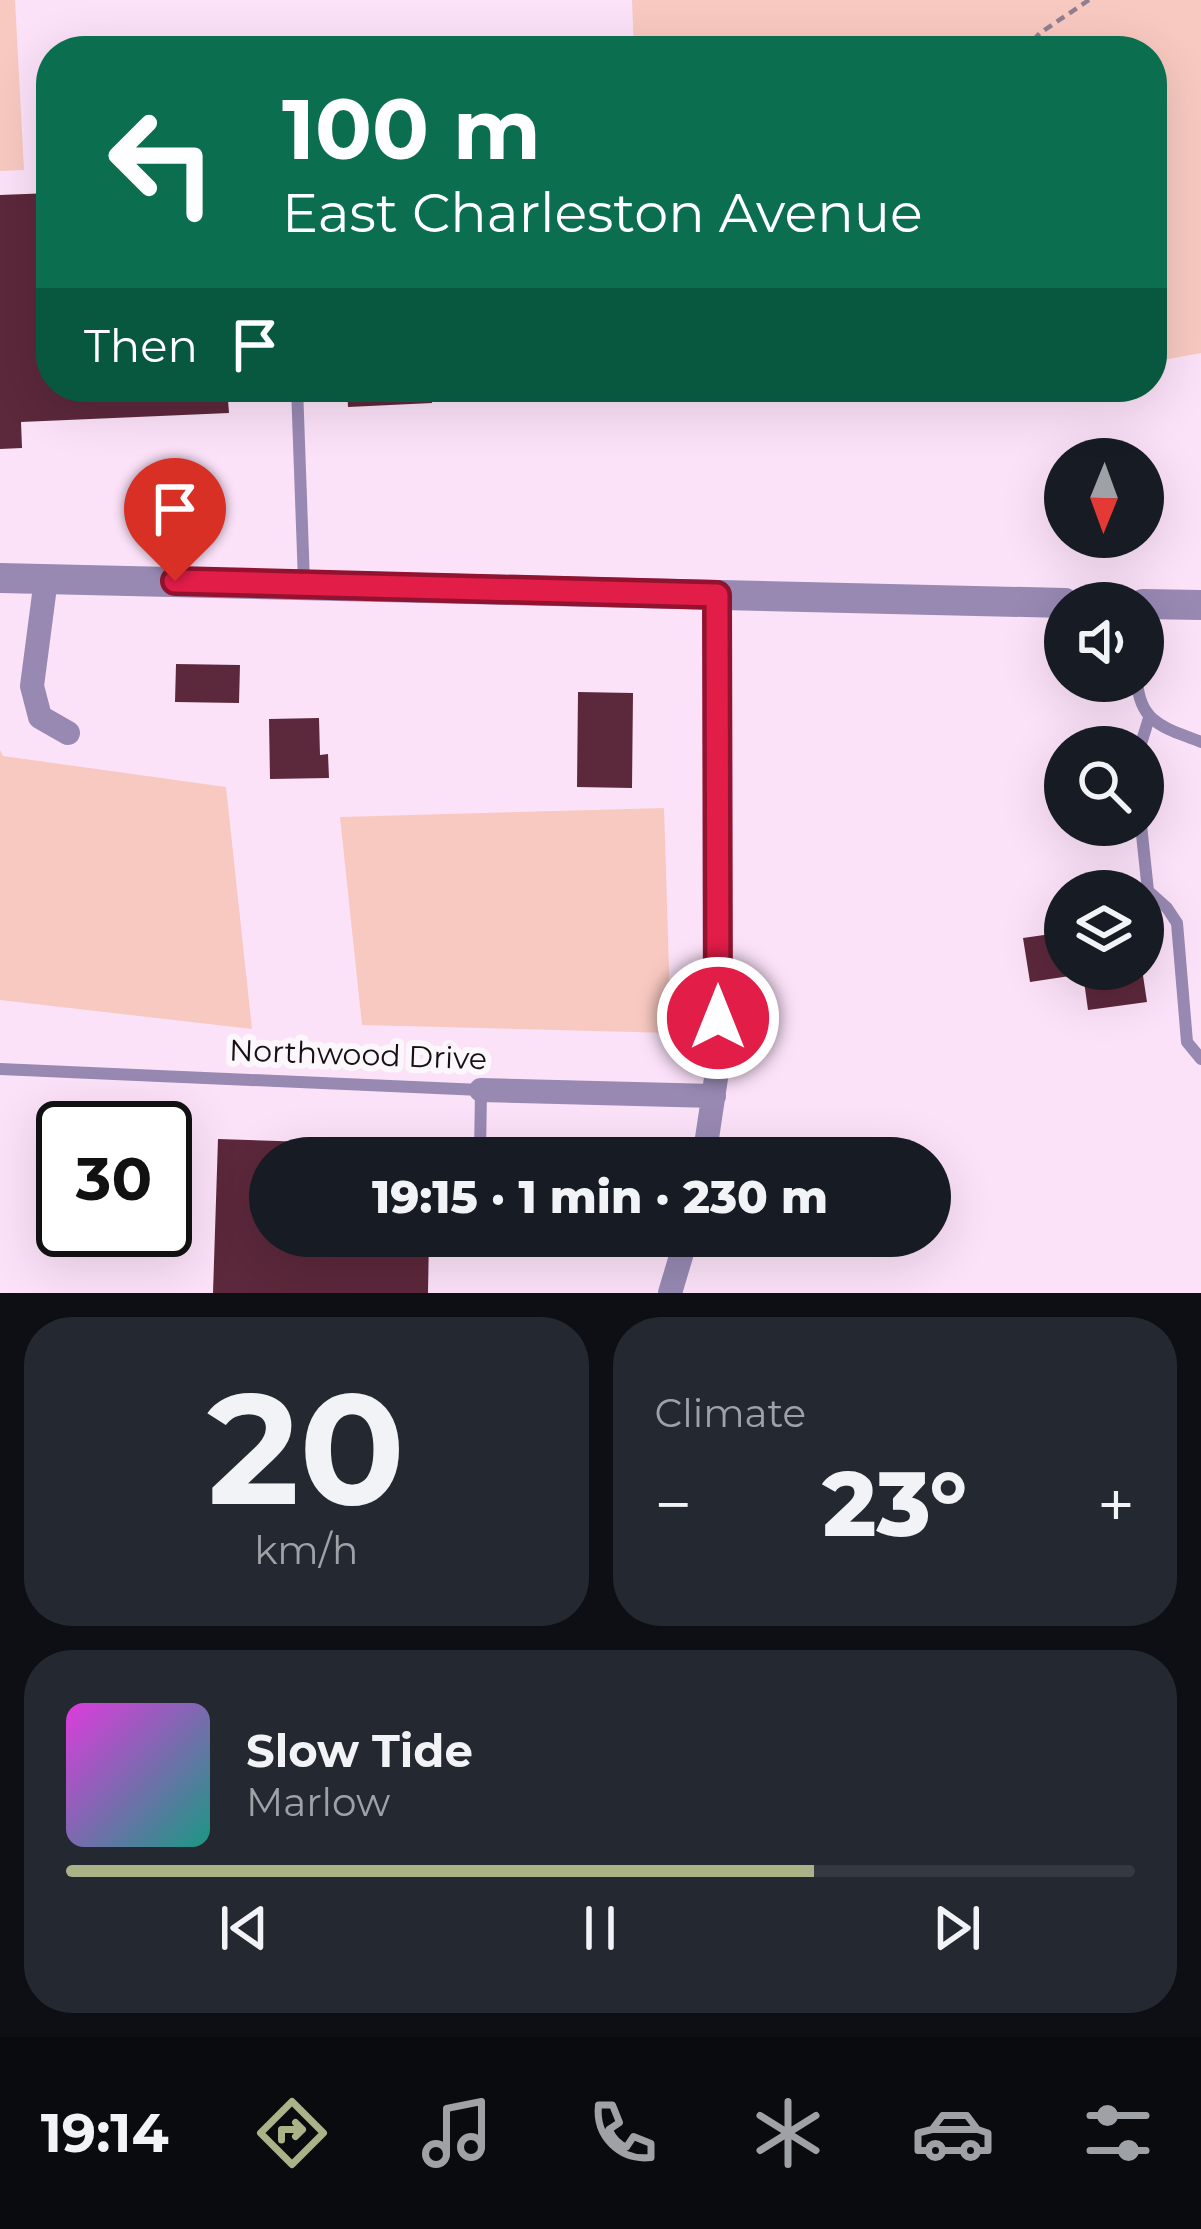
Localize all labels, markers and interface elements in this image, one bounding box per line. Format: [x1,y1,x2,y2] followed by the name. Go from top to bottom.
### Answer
[282,78,541,180] text: 100 m
[84,84,240,240] icon: left
[282,180,923,246] text: East Charleston Avenue
[222,312,288,378] icon: arrive
[84,318,198,373] text: Then
[1044,438,1164,558] north arrow
[1044,438,1164,990] map controls
[124,458,226,581] pin
[142,476,208,542] icon: arrive
[1044,582,1164,702] button: sound
[1044,726,1164,846] button: search
[1044,870,1164,990] button: layers
[655,955,781,1081] position arrow
[228,1032,488,1077] street label: Northwood Drive
[36,1101,192,1257] speed limit sign: 30
[372,1169,828,1224] text: 19:15 · 1 min · 230 m
[207,1353,405,1543] text: 20
[655,1389,806,1437] text: Climate
[823,1449,967,1559] text: 23°
[655,1464,692,1545] text: −
[1097,1464,1135,1545] text: +
[254,1526,358,1574] text: km/h
[246,1723,473,1778] text: Slow Tide
[246,1778,390,1826] text: Marlow
[211,1895,277,1961] icon: previous
[567,1895,633,1961] icon: pause
[924,1895,990,1961] icon: next
[250,2091,334,2175] icon: directions
[415,2091,499,2175] icon: music
[581,2091,665,2175] icon: phone
[746,2091,830,2175] icon: climate
[911,2091,995,2175] icon: car
[1076,2091,1160,2175] icon: filters
[41,2100,169,2166] text: 19:14

